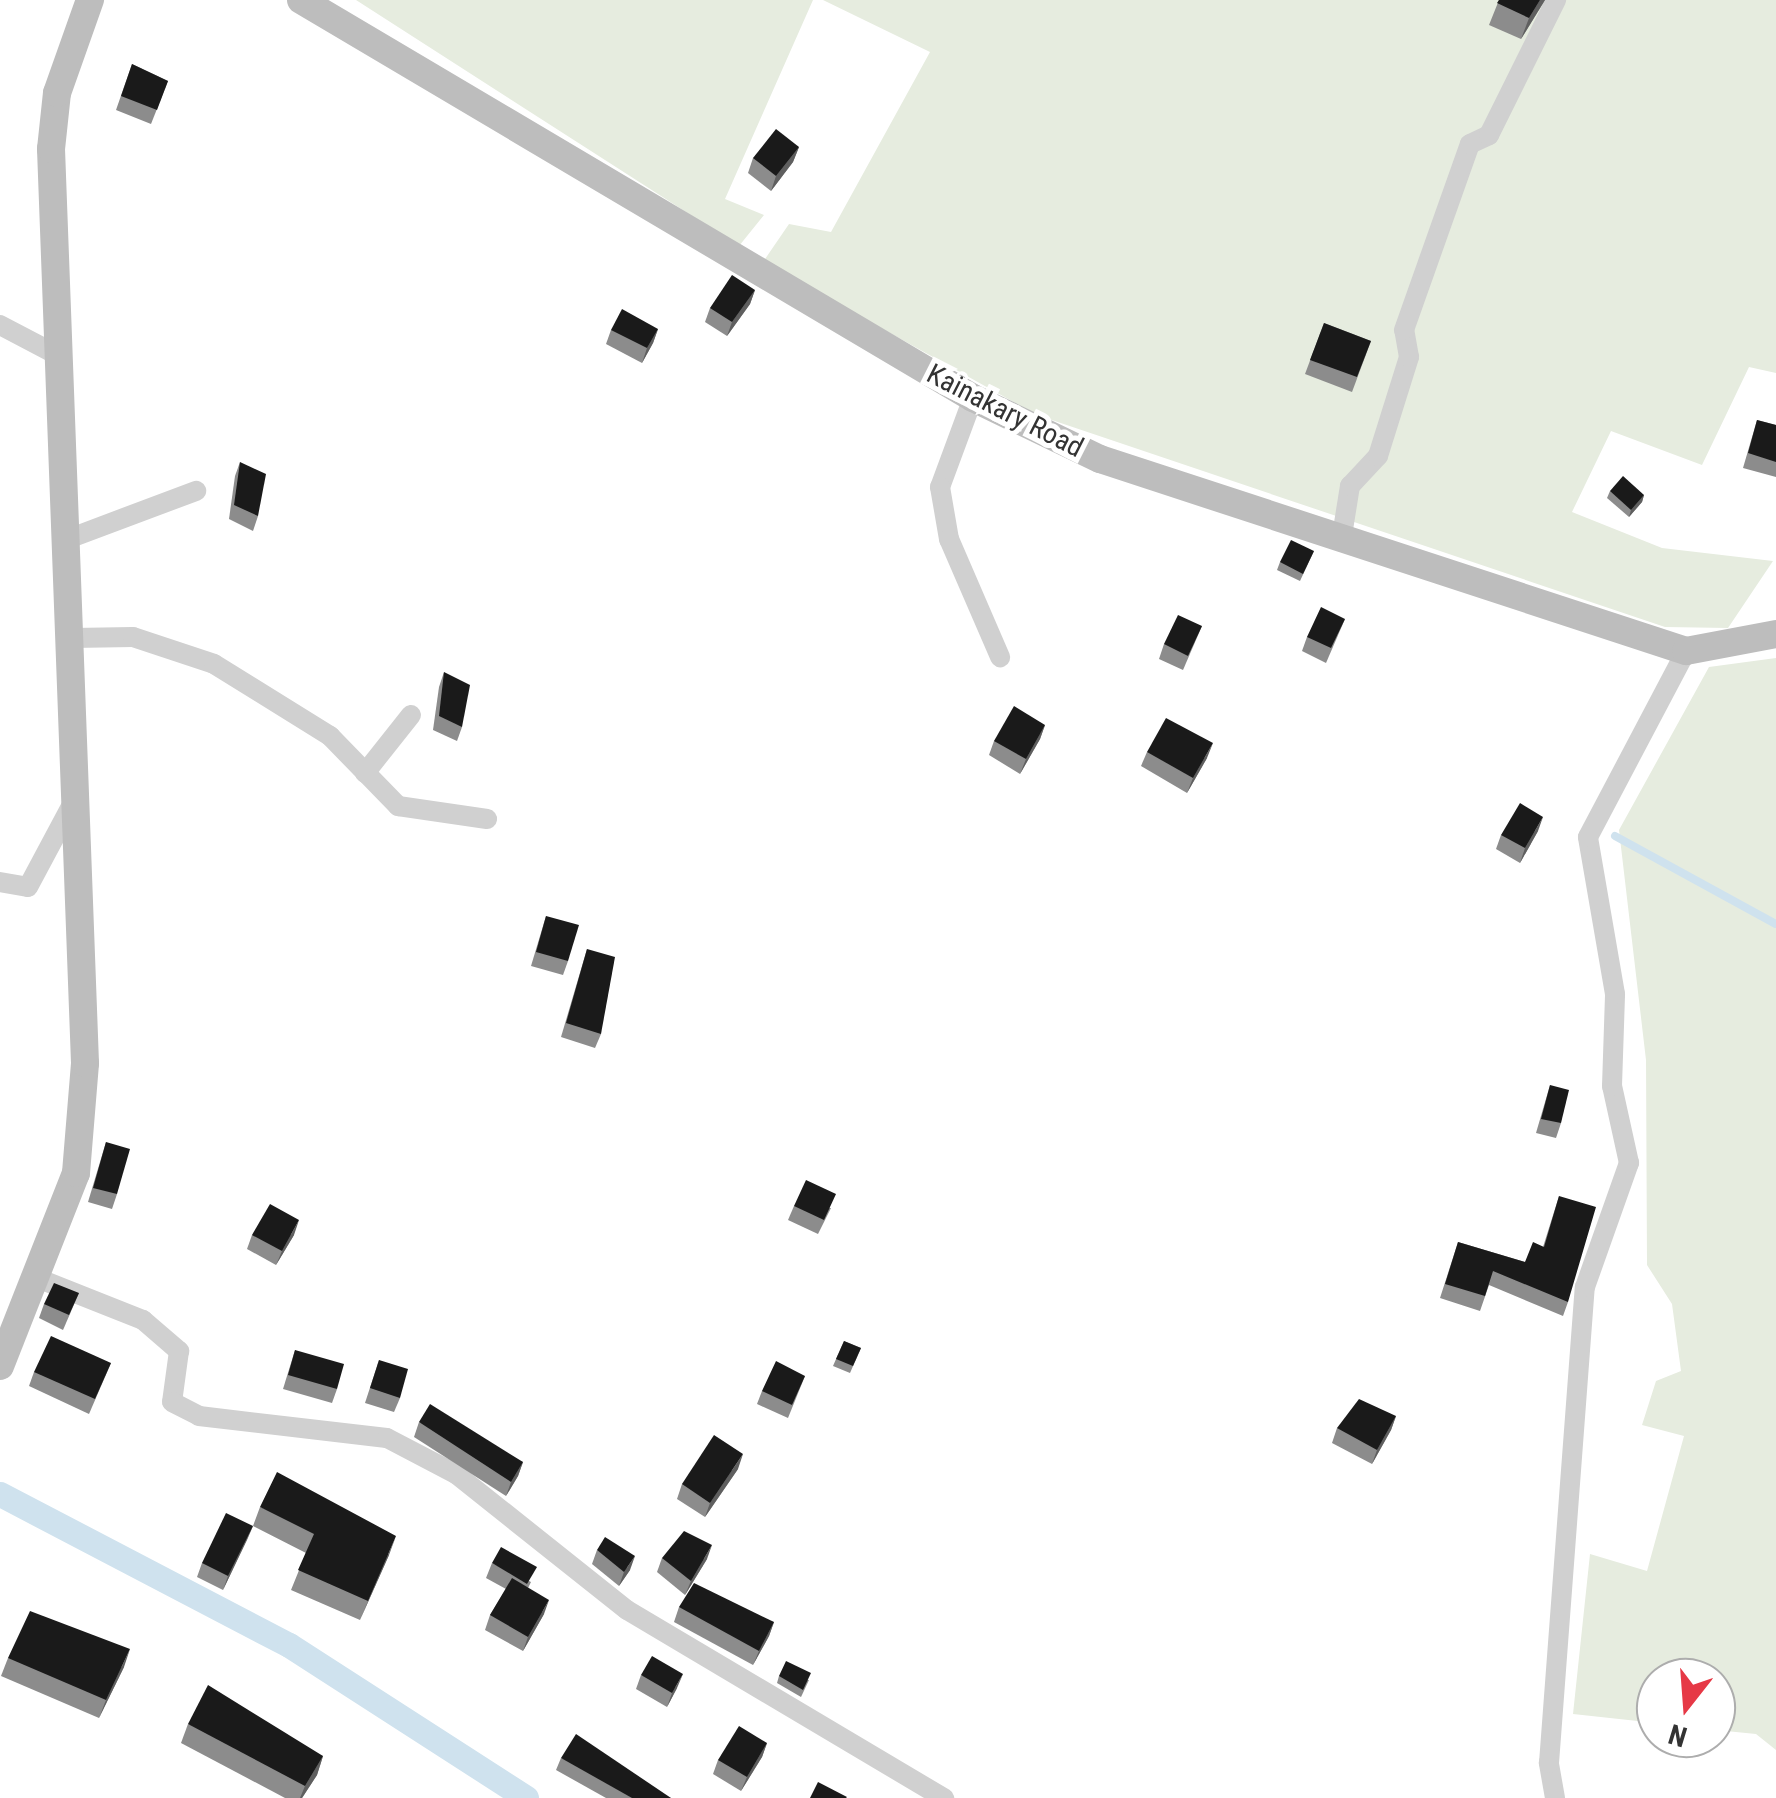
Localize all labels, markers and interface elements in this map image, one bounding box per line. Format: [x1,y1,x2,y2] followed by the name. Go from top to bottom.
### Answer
[921,357,1089,465] street label: Kainakary Road
[1636,1658,1736,1758] north arrow
[1665,1717,1691,1754] text: N

